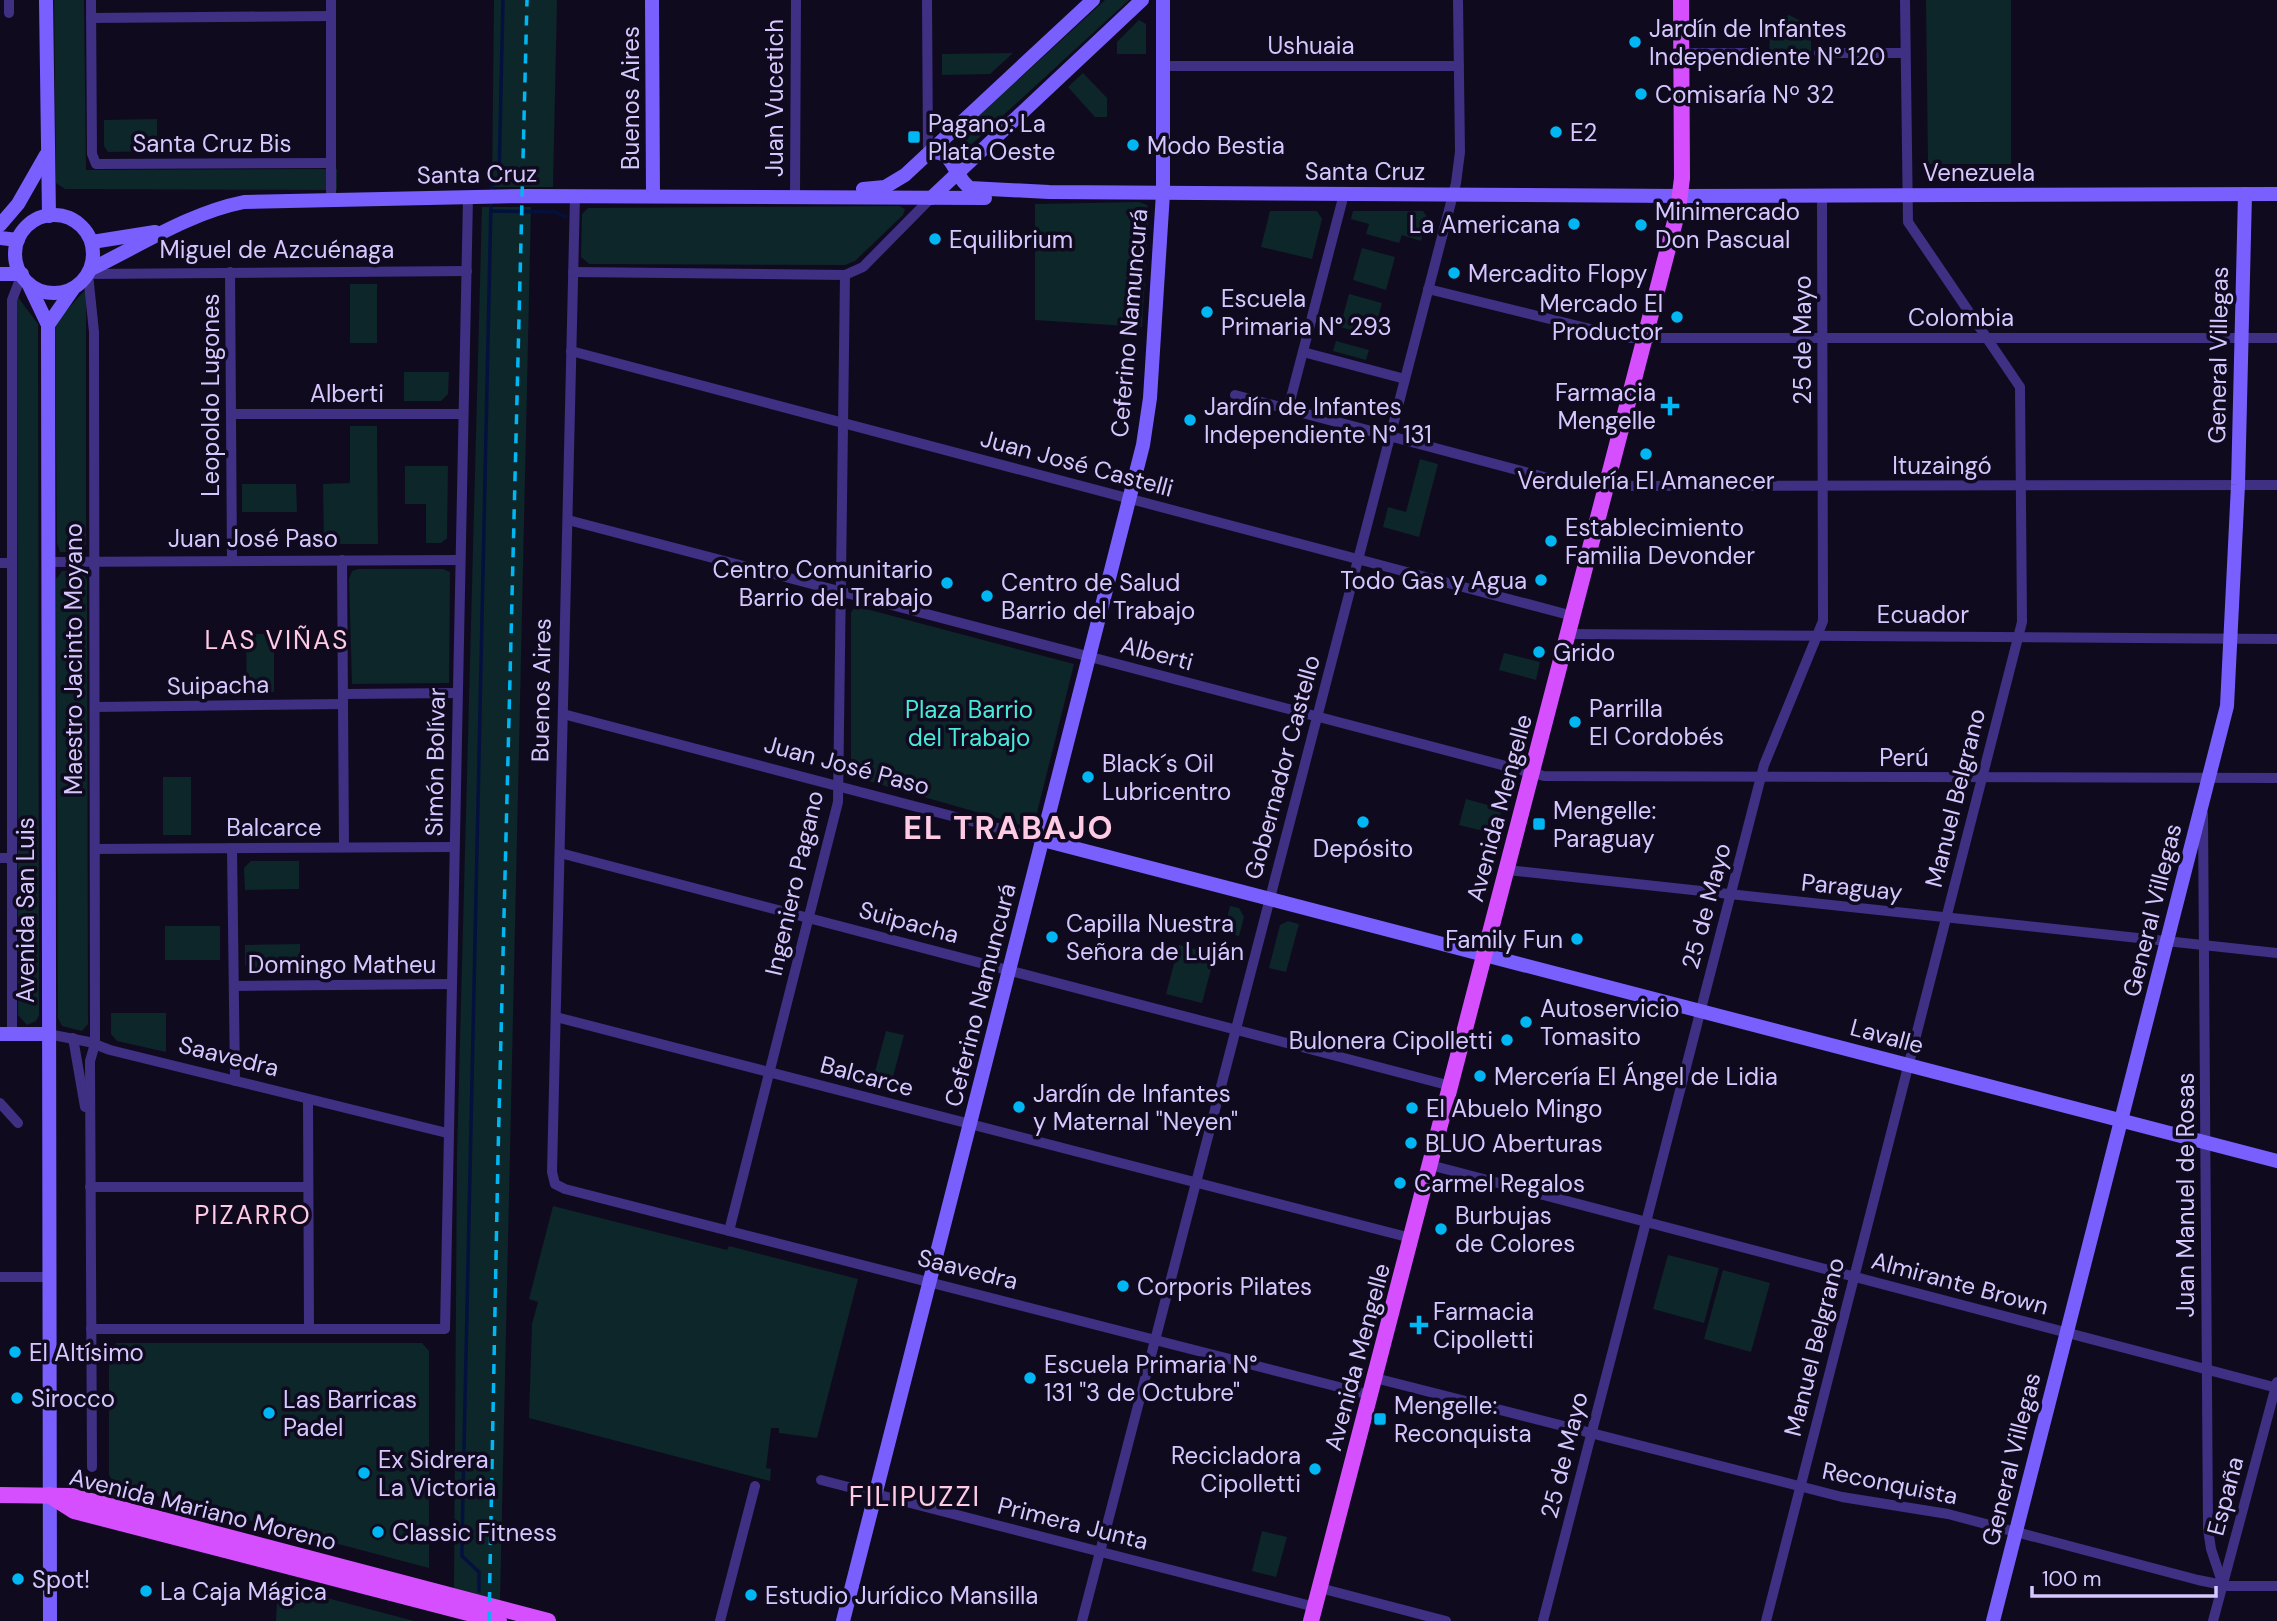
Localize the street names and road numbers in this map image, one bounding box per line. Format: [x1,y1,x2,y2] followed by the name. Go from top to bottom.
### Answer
[759,19,790,177] street label: Juan Vucetich
[615,26,646,170] street label: Buenos Aires
[1267,30,1355,61] street label: Ushuaia
[132,128,292,159] street label: Santa Cruz Bis
[1305,156,1425,187] street label: Santa Cruz
[417,157,537,191] street label: Santa Cruz
[1923,157,2035,188] street label: Venezuela
[1104,208,1154,438] street label: Ceferino Namuncurá
[160,234,394,265] street label: Miguel de Azcuénaga
[2201,266,2235,444] street label: General Villegas
[1787,275,1818,405] street label: 25 de Mayo
[195,293,226,497] street label: Leopoldo Lugones
[1908,302,2014,333] street label: Colombia
[310,378,384,409] street label: Alberti
[977,422,1177,504] street label: Juan José Castelli
[1892,450,1992,481] street label: Ituzaingó
[58,523,89,795] street label: Maestro Jacinto Moyano
[168,523,338,554] street label: Juan José Paso
[1877,599,1969,630] street label: Ecuador
[524,618,558,762] street label: Buenos Aires
[1117,628,1197,678] street label: Alberti
[1237,652,1327,882] street label: Gobernador Castello
[167,669,269,701] street label: Suipacha
[418,687,452,837] street label: Simón Bolívar
[1918,705,1992,891] street label: Manuel Belgrano
[1459,711,1539,905] street label: Avenida Mengelle
[761,728,933,802] street label: Juan José Paso
[1879,742,1929,773] street label: Perú
[758,787,830,979] street label: Ingeniero Pagano
[226,812,322,843] street label: Balcarce
[10,817,41,1003] street label: Avenida San Luis
[2115,820,2189,1000] street label: General Villegas
[1674,840,1738,972] street label: 25 de Mayo
[1800,866,1904,908] street label: Paraguay
[937,880,1023,1110] street label: Ceferino Namuncurá
[856,894,962,950] street label: Suipacha
[248,949,436,980] street label: Domingo Matheu
[1847,1011,1927,1061] street label: Lavalle
[176,1029,282,1083] street label: Saavedra
[817,1049,917,1103] street label: Balcarce
[2170,1072,2201,1318] street label: Juan Manuel de Rosas
[915,1242,1021,1296] street label: Saavedra
[1868,1244,2052,1322] street label: Almirante Brown
[1777,1254,1851,1440] street label: Manuel Belgrano
[1317,1260,1397,1454] street label: Avenida Mengelle
[1974,1369,2048,1549] street label: General Villegas
[1533,1389,1595,1521] street label: 25 de Mayo
[2200,1453,2250,1539] street label: España
[1820,1455,1960,1511] street label: Reconquista
[66,1461,340,1557] street label: Avenida Mariano Moreno
[995,1489,1151,1557] street label: Primera Junta

